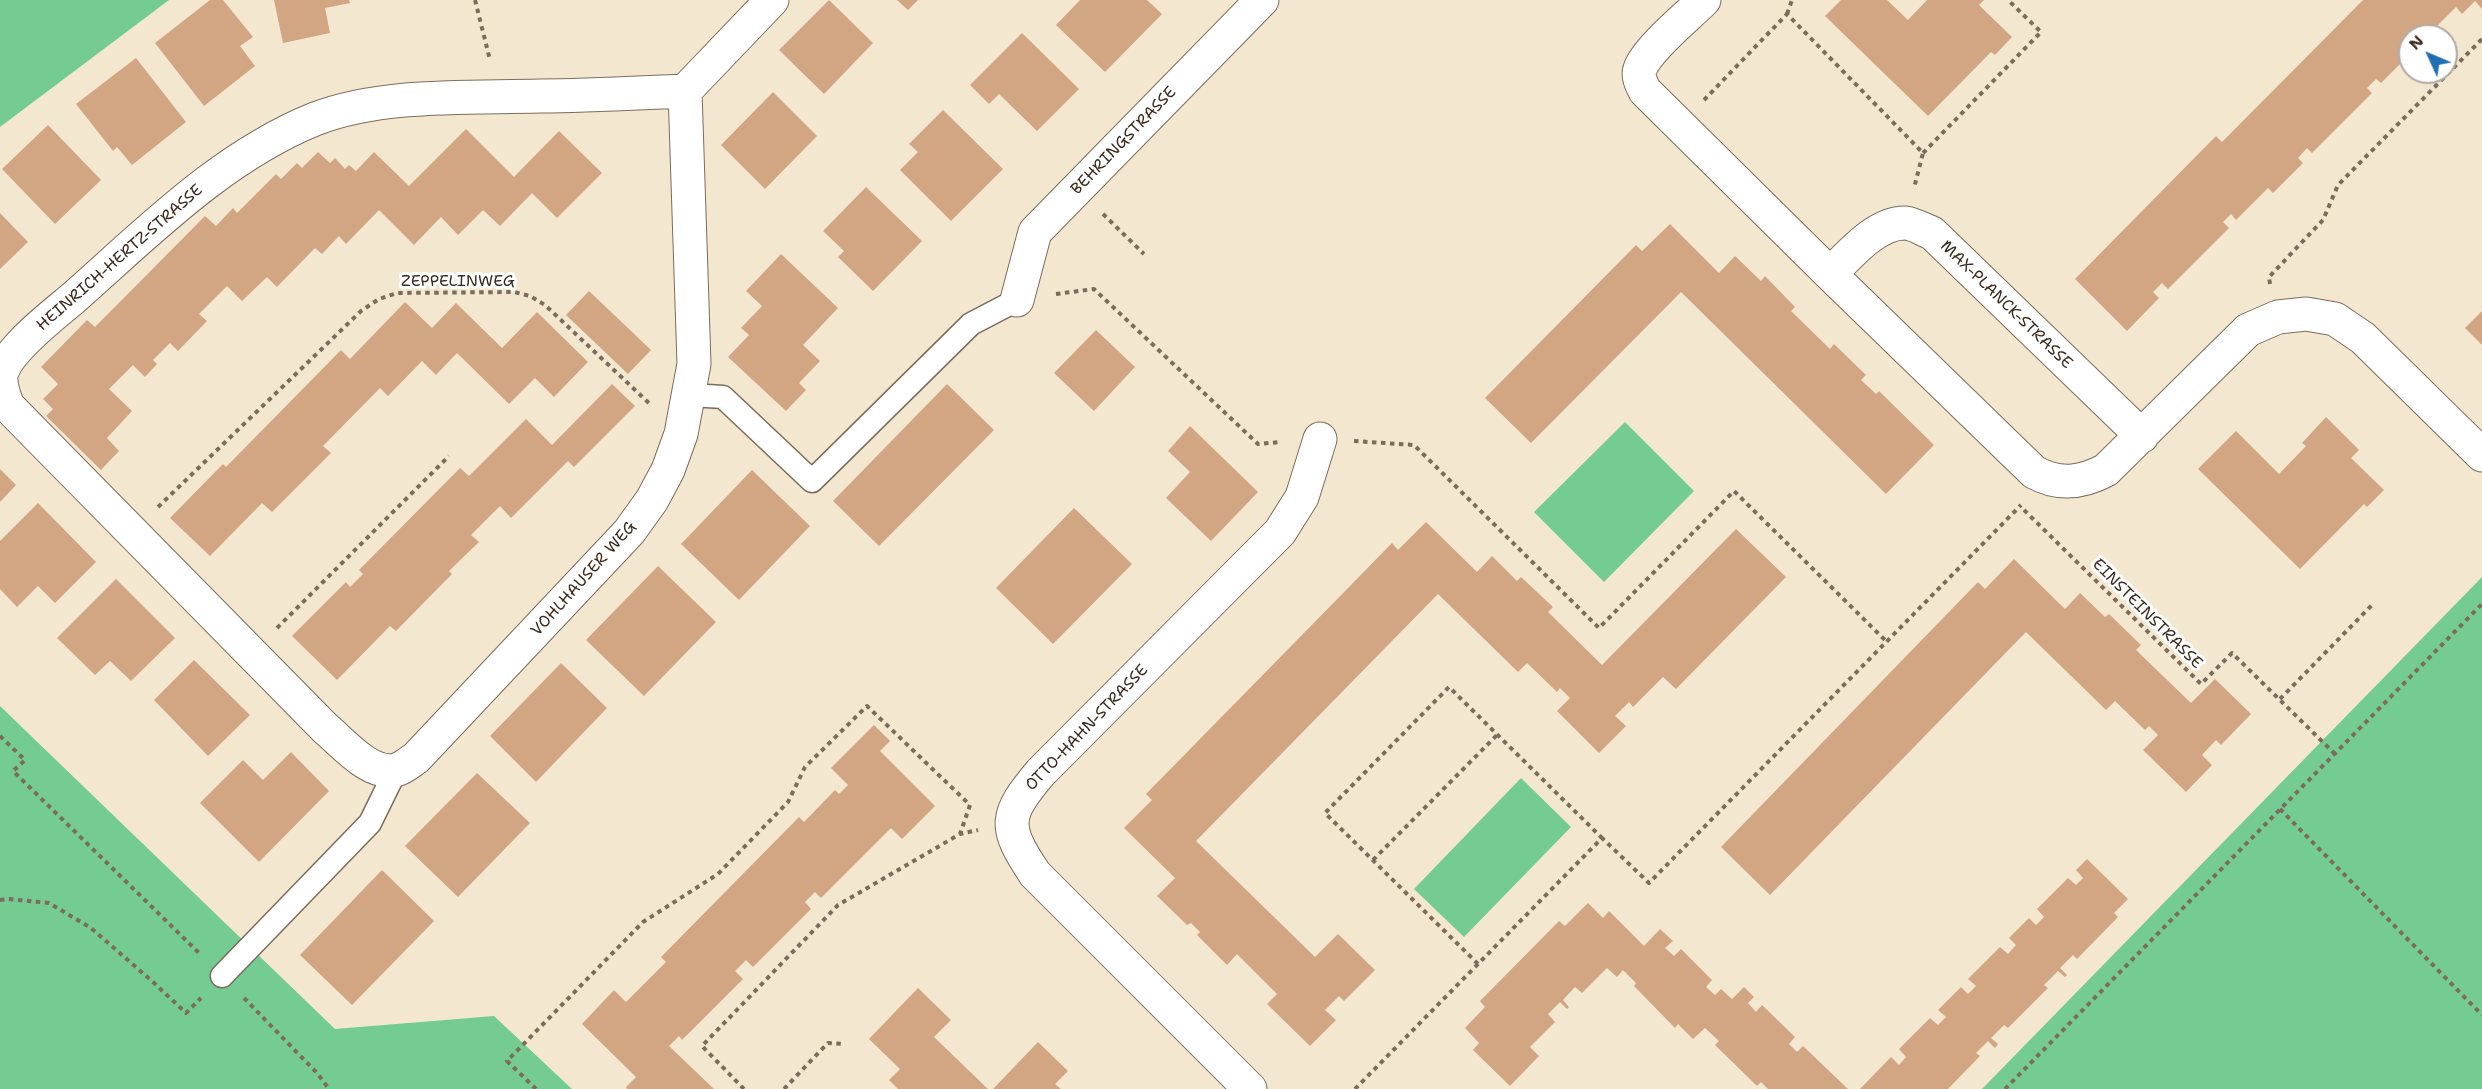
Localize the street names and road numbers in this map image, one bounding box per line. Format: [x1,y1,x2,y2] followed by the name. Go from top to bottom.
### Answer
[1067,83,1181,199] street label: BEHRINGSTRASSE
[33,181,207,335] street label: HEINRICH-HERTZ-STRASSE
[1936,237,2076,373] street label: MAX-PLANCK-STRASSE
[401,272,515,292] street label: ZEPPELINWEG
[527,518,641,640] street label: VOHLHAUSER WEG
[2088,555,2206,673] street label: EINSTEINSTRASSE
[1022,661,1152,795] street label: OTTO-HAHN-STRASSE

